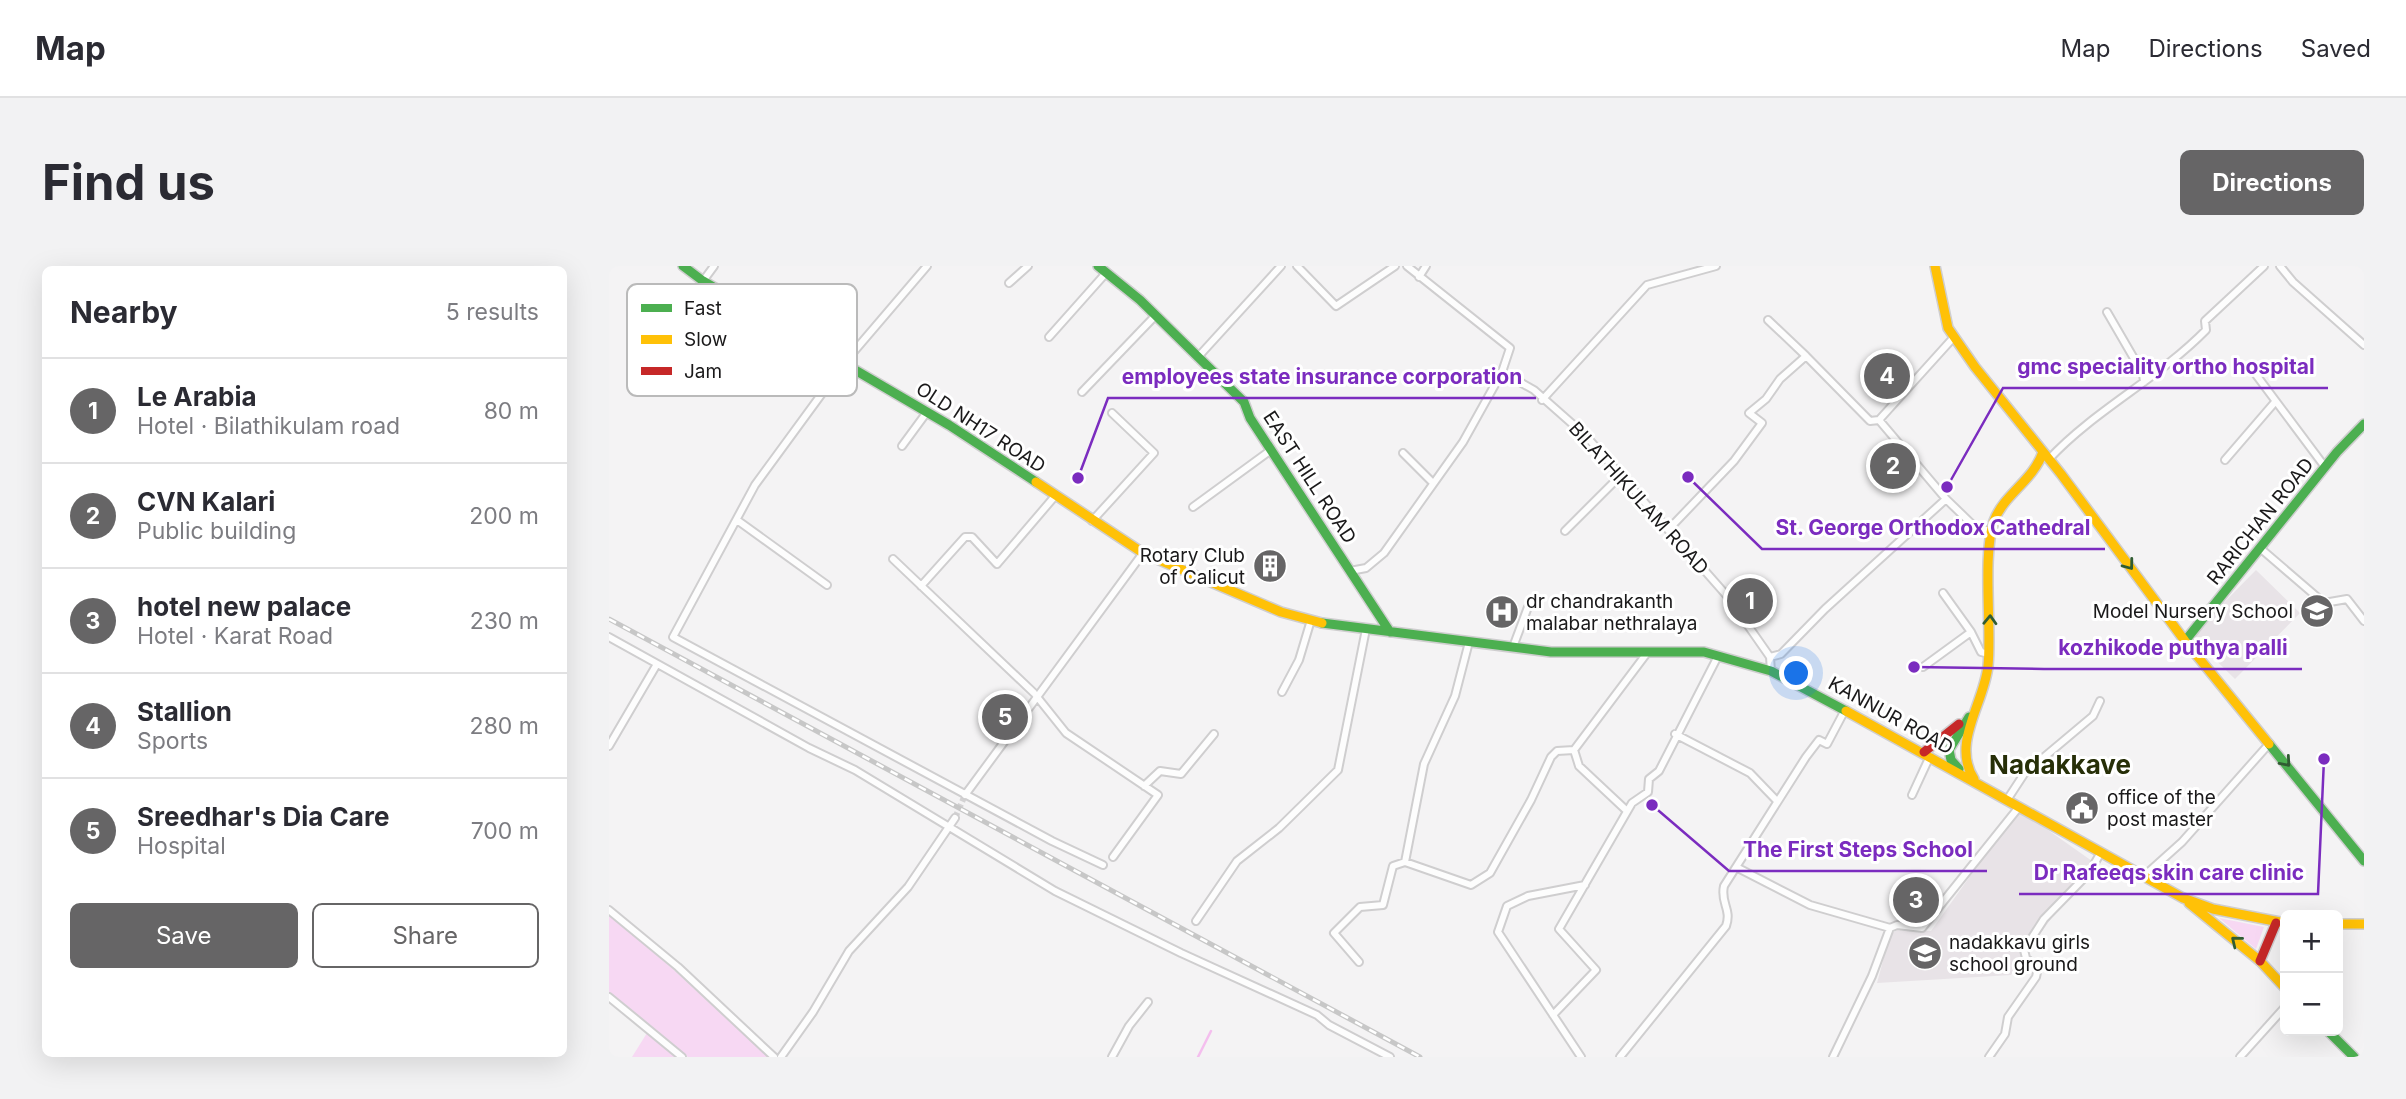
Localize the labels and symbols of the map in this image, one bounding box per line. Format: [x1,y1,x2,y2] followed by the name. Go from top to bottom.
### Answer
[627,284,857,396] legend
[684,297,722,320] text: Fast
[684,328,727,351] text: Slow
[2003,346,2328,388] callout: gmc speciality ortho hospital
[1864,350,1910,402] pin: 4
[2017,354,2315,379] text: gmc speciality ortho hospital
[1108,356,1536,398] callout: employees state insurance corporation
[684,360,722,383] text: Jam
[1122,364,1522,389] text: employees state insurance corporation
[912,377,1050,478] street label: OLD NH17 ROAD
[1258,407,1361,548] street label: EAST HILL ROAD
[1564,417,1713,579] street label: BILATHIKULAM ROAD
[1870,440,1916,492] pin: 2
[2202,453,2319,589] street label: RARICHAN ROAD
[1762,507,2105,549] callout: St. George Orthodox Cathedral
[1776,515,2090,540] text: St. George Orthodox Cathedral
[1140,544,1245,589] place label: Rotary Club of Calicut
[1251,547,1289,585] building icon: Rotary Club of Calicut
[2121,557,2134,569] one-way arrow
[1727,575,1773,627] pin: 1
[1526,590,1697,635] place label: dr chandrakanth malabar nethralaya
[2298,592,2336,630] school or university icon: Model Nursery School
[1483,593,1521,631] hospital icon: dr chandrakanth malabar nethralaya
[2093,600,2293,623] place label: Model Nursery School
[1982,614,1997,625] one-way arrow
[2044,627,2302,669] callout: kozhikode puthya palli
[2058,635,2288,660] text: kozhikode puthya palli
[1779,656,1813,690] your location
[1824,672,1957,759] street label: KANNUR ROAD
[982,691,1028,743] pin: 5
[1989,749,2131,780] district label: Nadakkave
[2278,754,2290,767] one-way arrow
[2107,786,2216,831] place label: office of the post master
[2063,789,2101,827] public building icon: office of the post master
[1729,829,1987,871] callout: The First Steps School
[1743,837,1973,862] text: The First Steps School
[2019,852,2318,894] callout: Dr Rafeeqs skin care clinic
[2034,860,2304,885] text: Dr Rafeeqs skin care clinic
[1893,874,1939,926] pin: 3
[1949,931,2090,976] place label: nadakkavu girls school ground
[1906,934,1944,972] school or university icon: nadakkavu girls school ground
[2231,937,2243,950] one-way arrow

